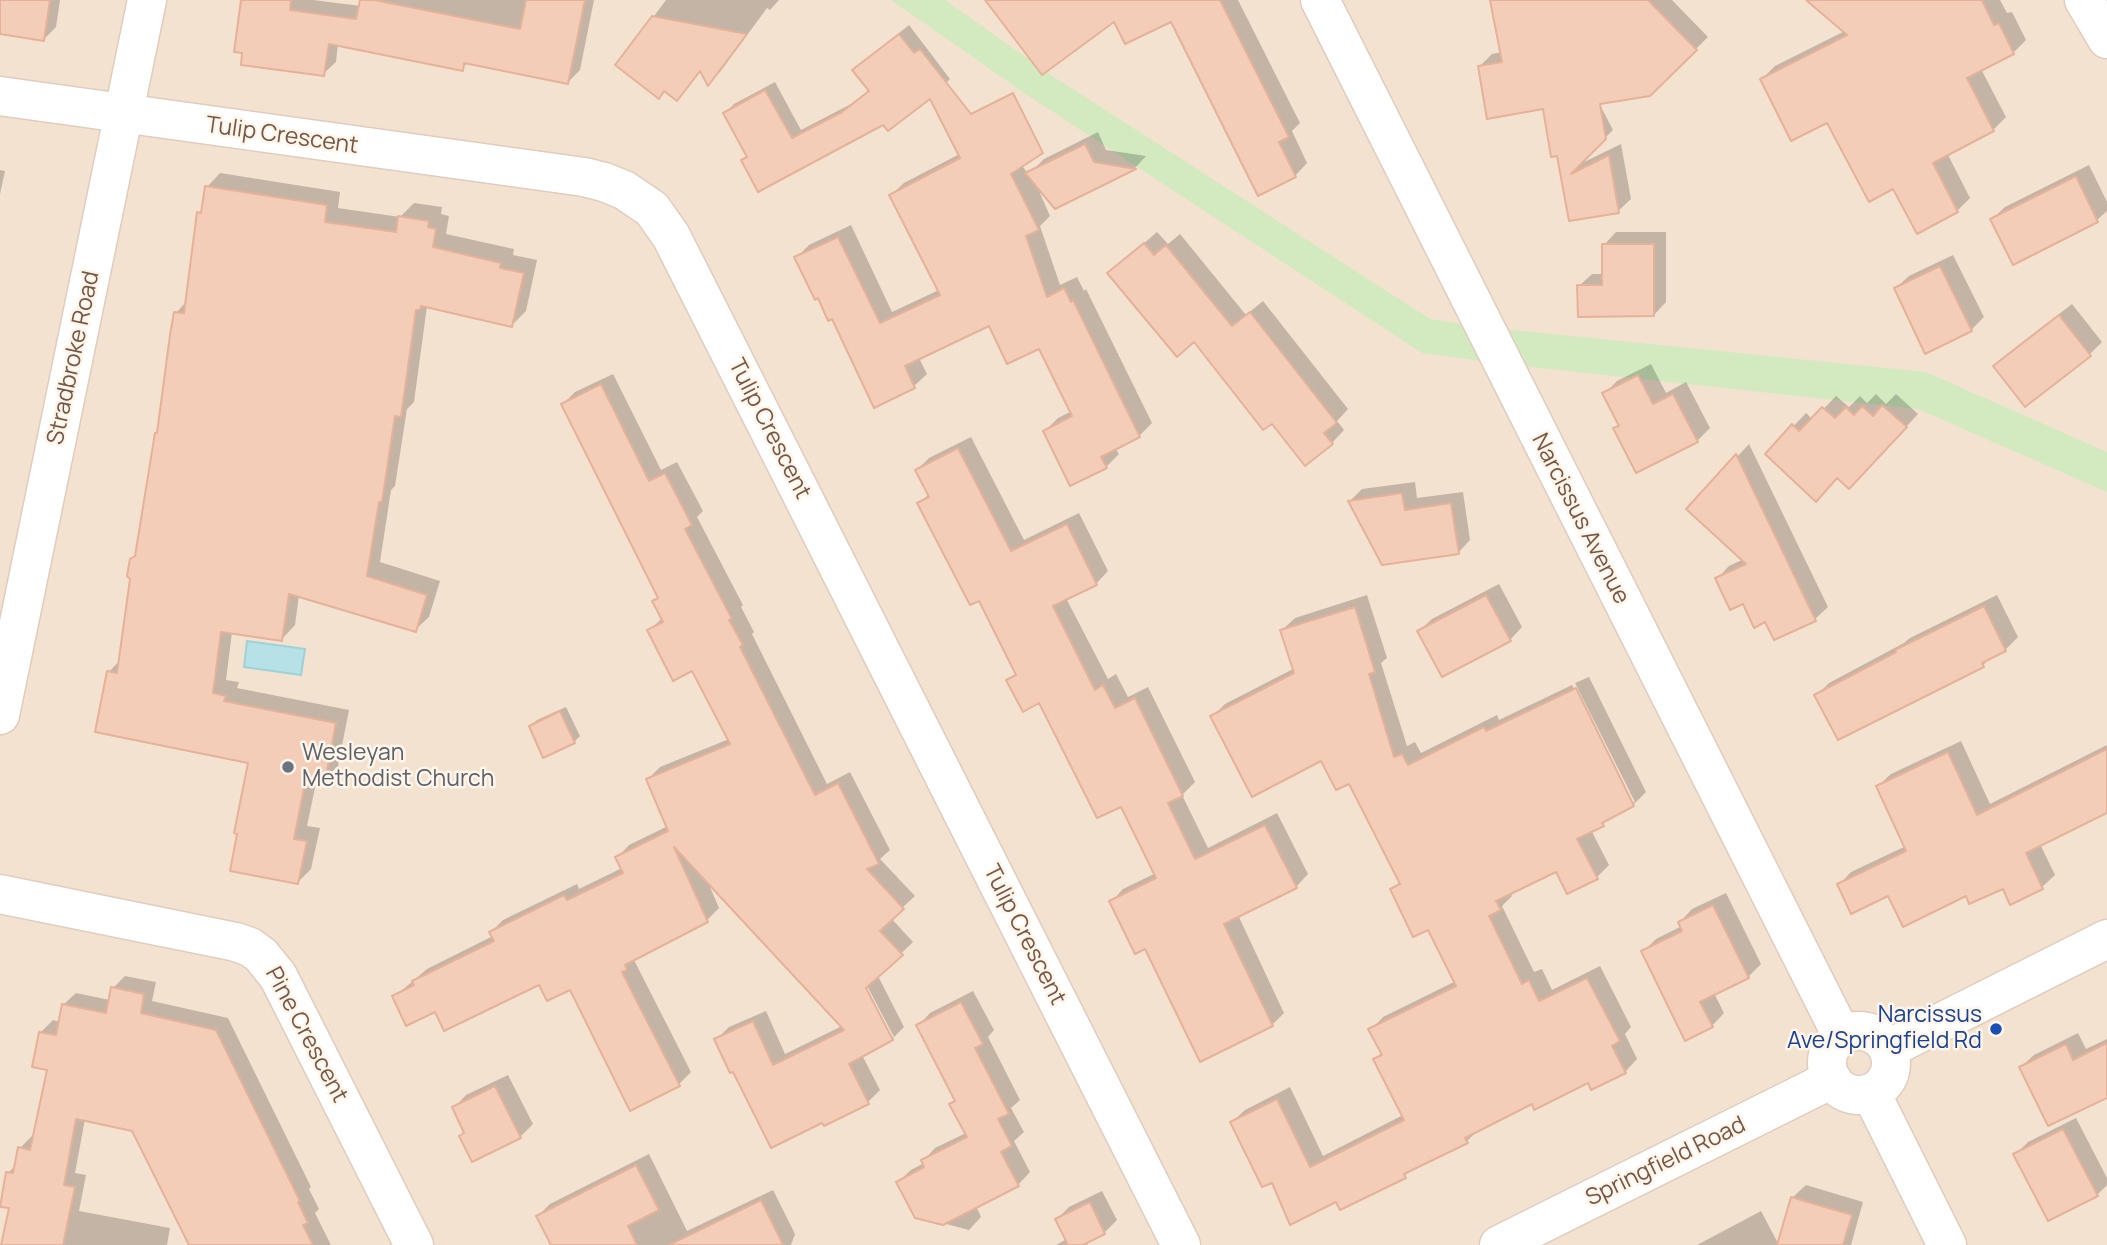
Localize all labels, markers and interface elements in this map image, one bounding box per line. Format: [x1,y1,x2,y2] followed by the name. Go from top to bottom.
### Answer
[204,112,360,160] street label: Tulip Crescent
[42,269,106,447] street label: Stradbroke Road
[722,354,816,504] street label: Tulip Crescent
[1525,429,1635,609] street label: Narcissus Avenue
[302,740,494,794] place label: Wesleyan Methodist Church
[280,759,296,775] marker: Wesleyan Methodist Church
[977,860,1071,1010] street label: Tulip Crescent
[259,963,353,1107] street label: Pine Crescent
[1787,1002,1982,1056] place label: Narcissus Ave/Springfield Rd
[1988,1021,2004,1037] marker: Narcissus Ave/Springfield Rd
[1582,1111,1750,1213] street label: Springfield Road

